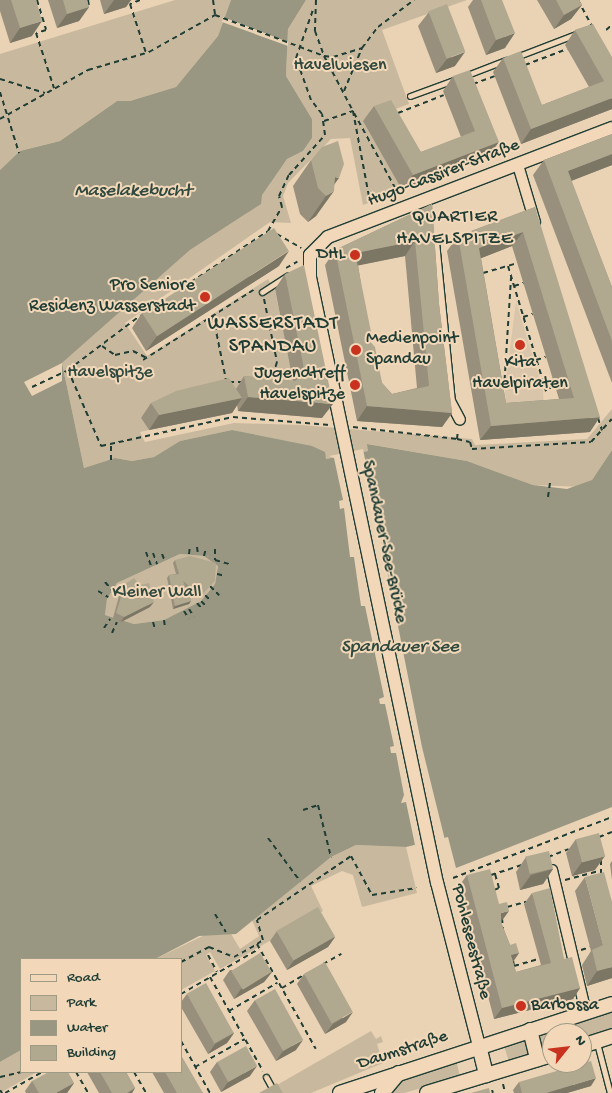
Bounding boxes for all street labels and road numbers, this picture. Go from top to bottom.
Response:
street label: Hugo-Cassirer-Straße [365,135,523,213]
street label: Spandauer-See-Brücke [355,459,411,625]
street label: Pohleseestraße [445,882,495,1002]
street label: Daumstraße [355,1026,451,1076]

